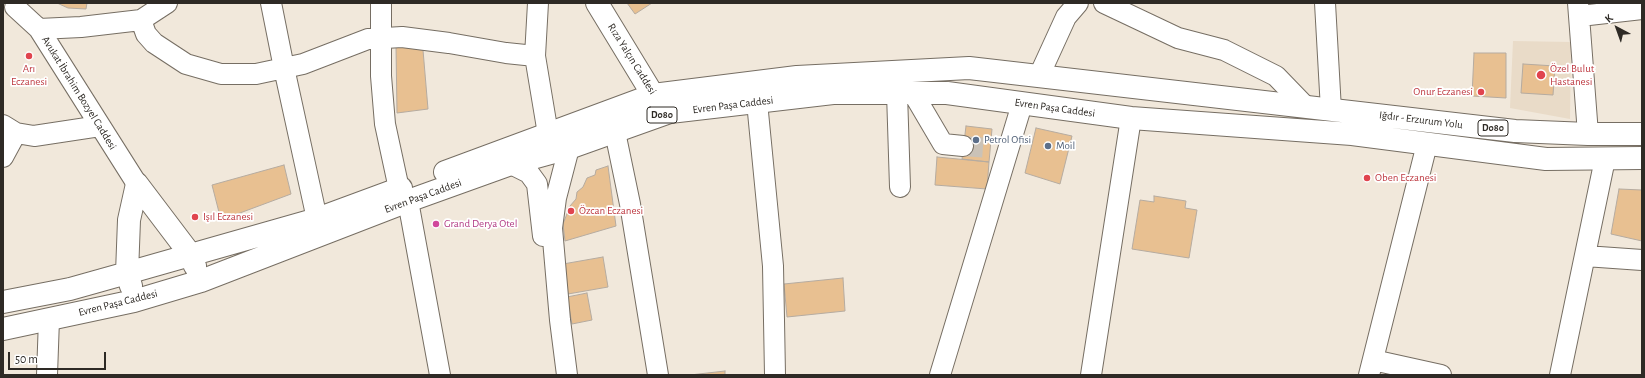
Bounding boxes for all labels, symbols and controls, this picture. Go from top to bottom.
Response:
north arrow [1597,8,1637,48]
text: K [1603,12,1615,25]
street label: Rıza Yalçın Caddesi [605,21,659,97]
street label: Avukat İbrahim Bozyel Caddesi [39,34,119,152]
marker: Arı Eczanesi [24,51,34,61]
place label: Arı Eczanesi [11,62,47,88]
place label: Özel Bulut Hastanesi [1550,62,1594,88]
marker: Özel Bulut Hastanesi [1535,69,1547,81]
place label: Onur Eczanesi [1413,85,1473,99]
marker: Onur Eczanesi [1476,87,1486,97]
street label: Evren Paşa Caddesi [692,94,774,116]
street label: Evren Paşa Caddesi [1014,96,1096,120]
road number: D080 [647,107,677,123]
street label: Iğdır - Erzurum Yolu [1378,108,1464,132]
road number: D080 [1478,120,1508,136]
place label: Petrol Ofisi [984,133,1031,147]
marker: Petrol Ofisi [971,135,981,145]
place label: Moil [1056,139,1075,153]
marker: Moil [1043,141,1053,151]
place label: Oben Eczanesi [1375,171,1436,185]
marker: Oben Eczanesi [1362,173,1372,183]
street label: Evren Paşa Caddesi [383,176,463,216]
place label: Özcan Eczanesi [579,204,643,218]
marker: Özcan Eczanesi [566,206,576,216]
place label: Işıl Eczanesi [203,210,253,224]
marker: Işıl Eczanesi [190,212,200,222]
place label: Grand Derya Otel [444,217,517,231]
marker: Grand Derya Otel [431,219,441,229]
street label: Evren Paşa Caddesi [77,287,159,319]
scale bar [10,344,108,370]
text: 50 m [15,353,38,365]

